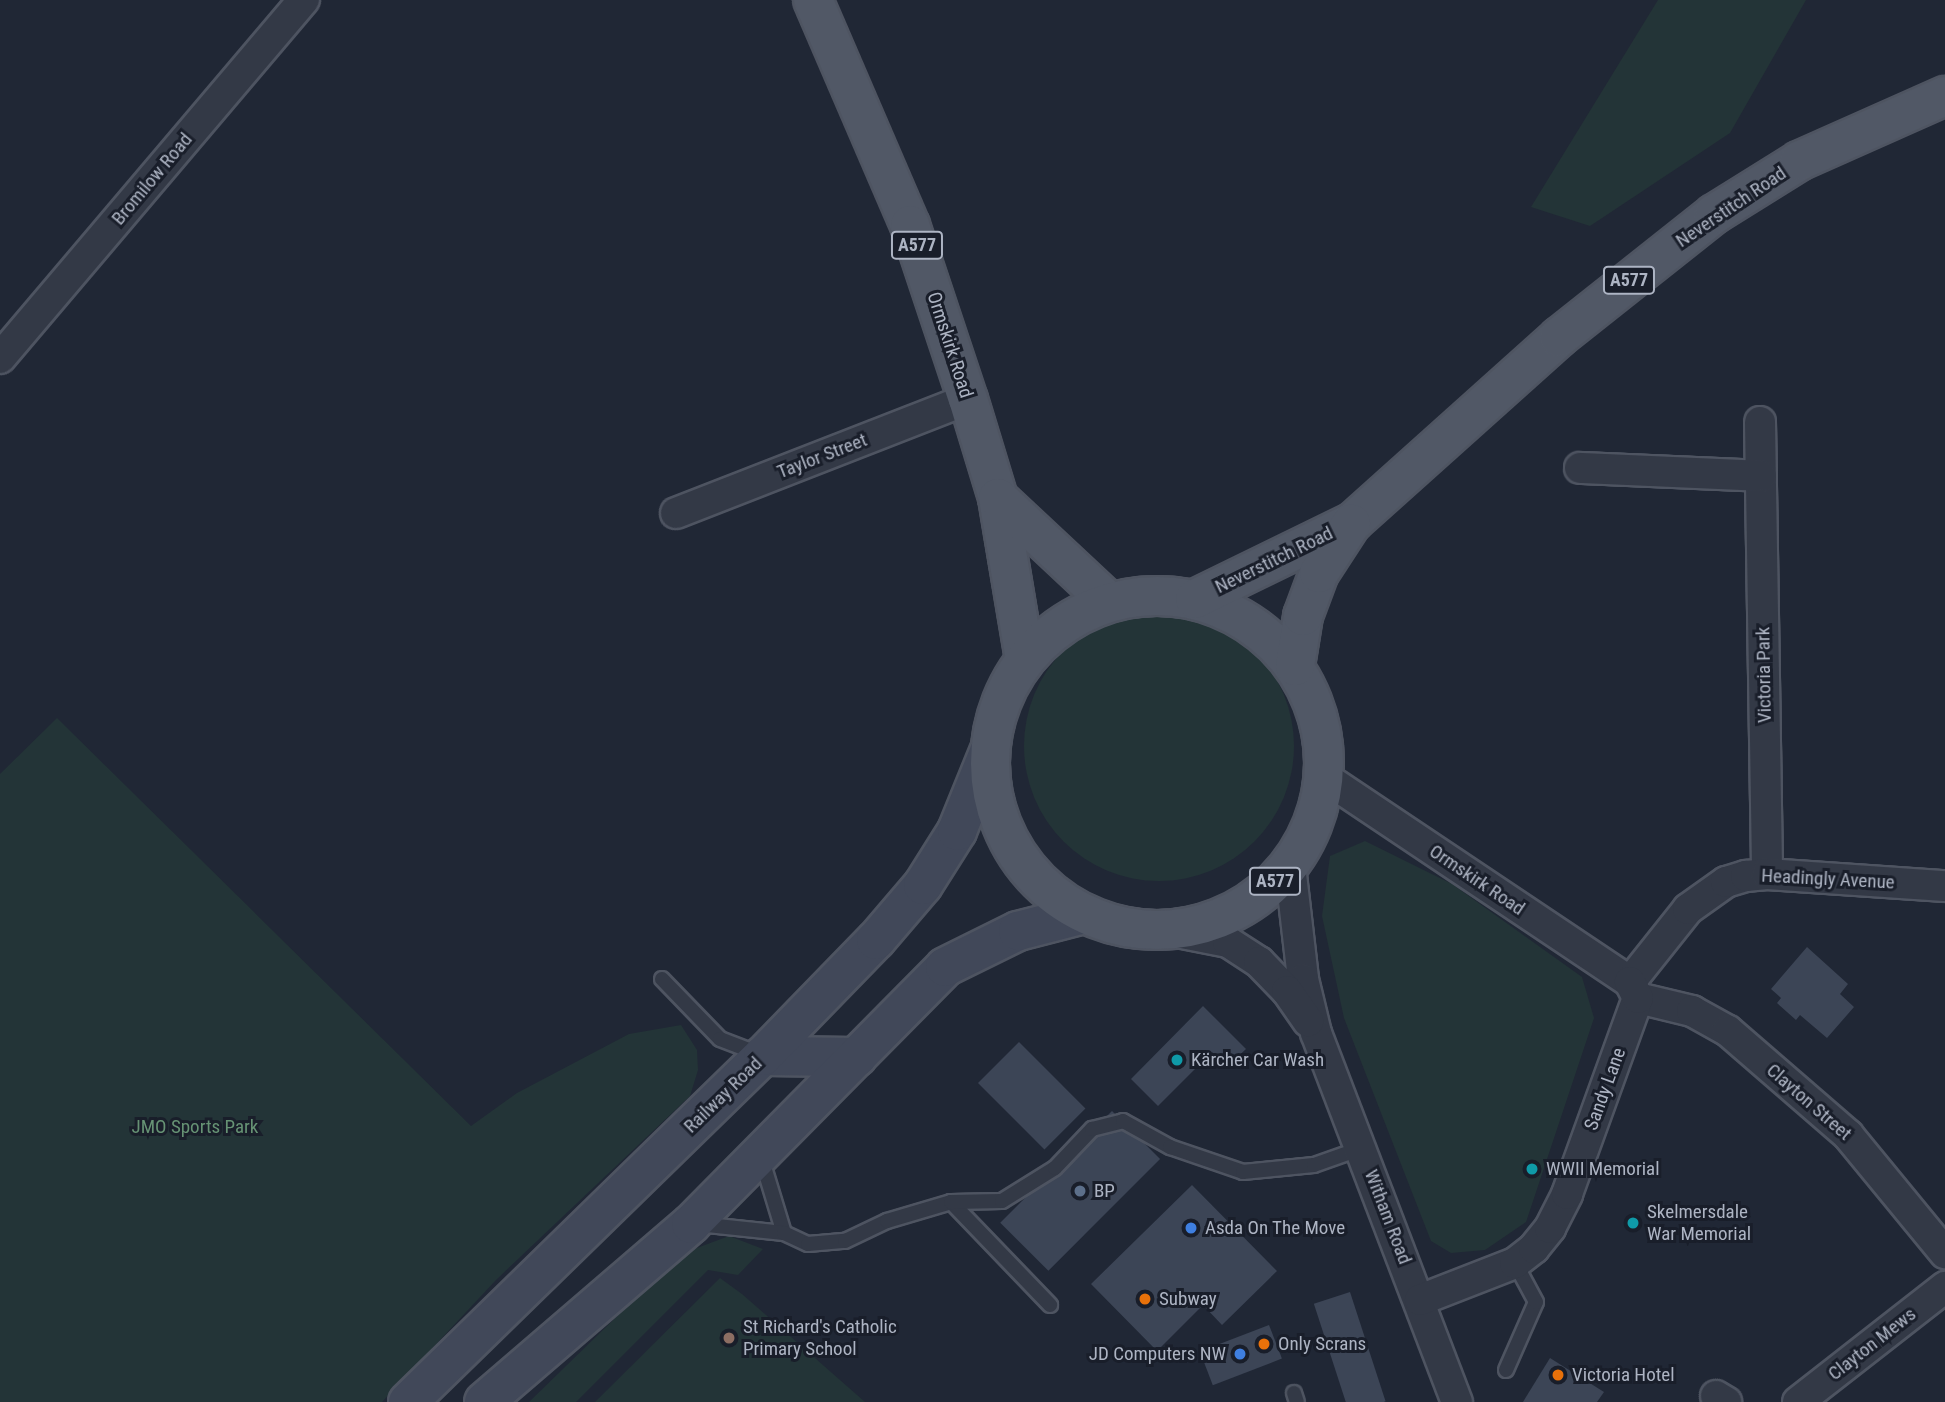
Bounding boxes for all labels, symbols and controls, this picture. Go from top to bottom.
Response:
street label: Bromilow Road [107,128,197,230]
street label: Neverstitch Road [1672,162,1790,252]
road number: A577 [891,230,943,260]
road number: A577 [1603,266,1655,294]
street label: Ormskirk Road [922,289,978,401]
street label: Taylor Street [774,428,870,484]
street label: Neverstitch Road [1211,522,1337,598]
street label: Victoria Park [1752,627,1776,723]
street label: Ormskirk Road [1425,840,1529,920]
street label: Headingly Avenue [1761,864,1895,894]
road number: A577 [1249,866,1301,896]
street label: Sandy Lane [1580,1045,1630,1133]
place label: Kärcher Car Wash [1191,1049,1324,1071]
street label: Railway Road [679,1052,767,1138]
marker: Kärcher Car Wash [1169,1052,1185,1068]
street label: Clayton Street [1762,1059,1856,1145]
park label: JMO Sports Park [132,1116,258,1138]
place label: WWII Memorial [1546,1158,1660,1180]
marker: WWII Memorial [1524,1161,1540,1177]
street label: Witham Road [1360,1166,1416,1268]
place label: BP [1094,1180,1115,1202]
marker: BP [1072,1183,1088,1199]
place label: Skelmersdale War Memorial [1647,1201,1751,1245]
marker: Skelmersdale War Memorial [1625,1215,1641,1231]
place label: Asda On The Move [1205,1217,1345,1239]
marker: Asda On The Move [1183,1220,1199,1236]
place label: Subway [1159,1288,1217,1310]
marker: Subway [1137,1291,1153,1307]
street label: Clayton Mews [1824,1303,1920,1385]
place label: St Richard's Catholic Primary School [743,1316,897,1360]
marker: St Richard's Catholic Primary School [721,1330,737,1346]
place label: Only Scrans [1278,1333,1366,1355]
marker: Only Scrans [1256,1336,1272,1352]
place label: JD Computers NW [1089,1343,1226,1365]
marker: JD Computers NW [1232,1346,1248,1362]
place label: Victoria Hotel [1572,1364,1675,1386]
marker: Victoria Hotel [1550,1367,1566,1383]

